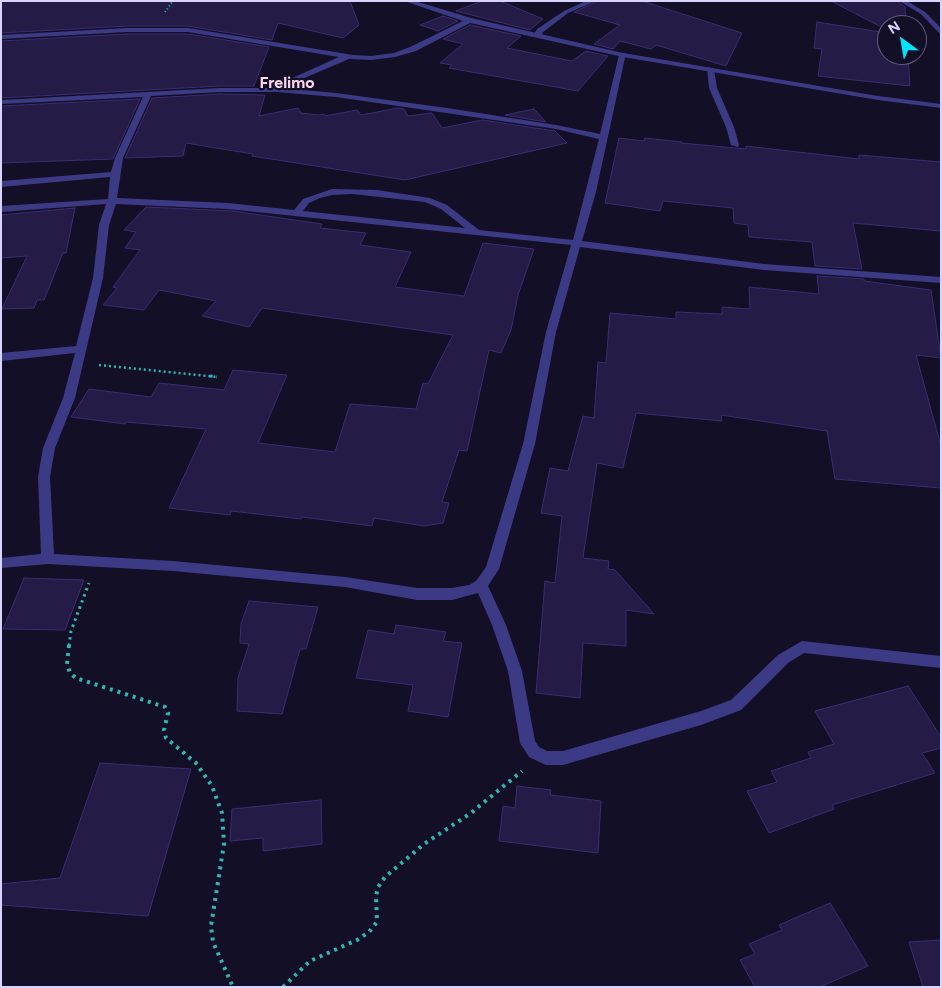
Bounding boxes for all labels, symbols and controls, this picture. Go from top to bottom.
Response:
north arrow [877,15,927,65]
text: N [885,18,903,38]
district label: Frelimo [259,73,315,93]

